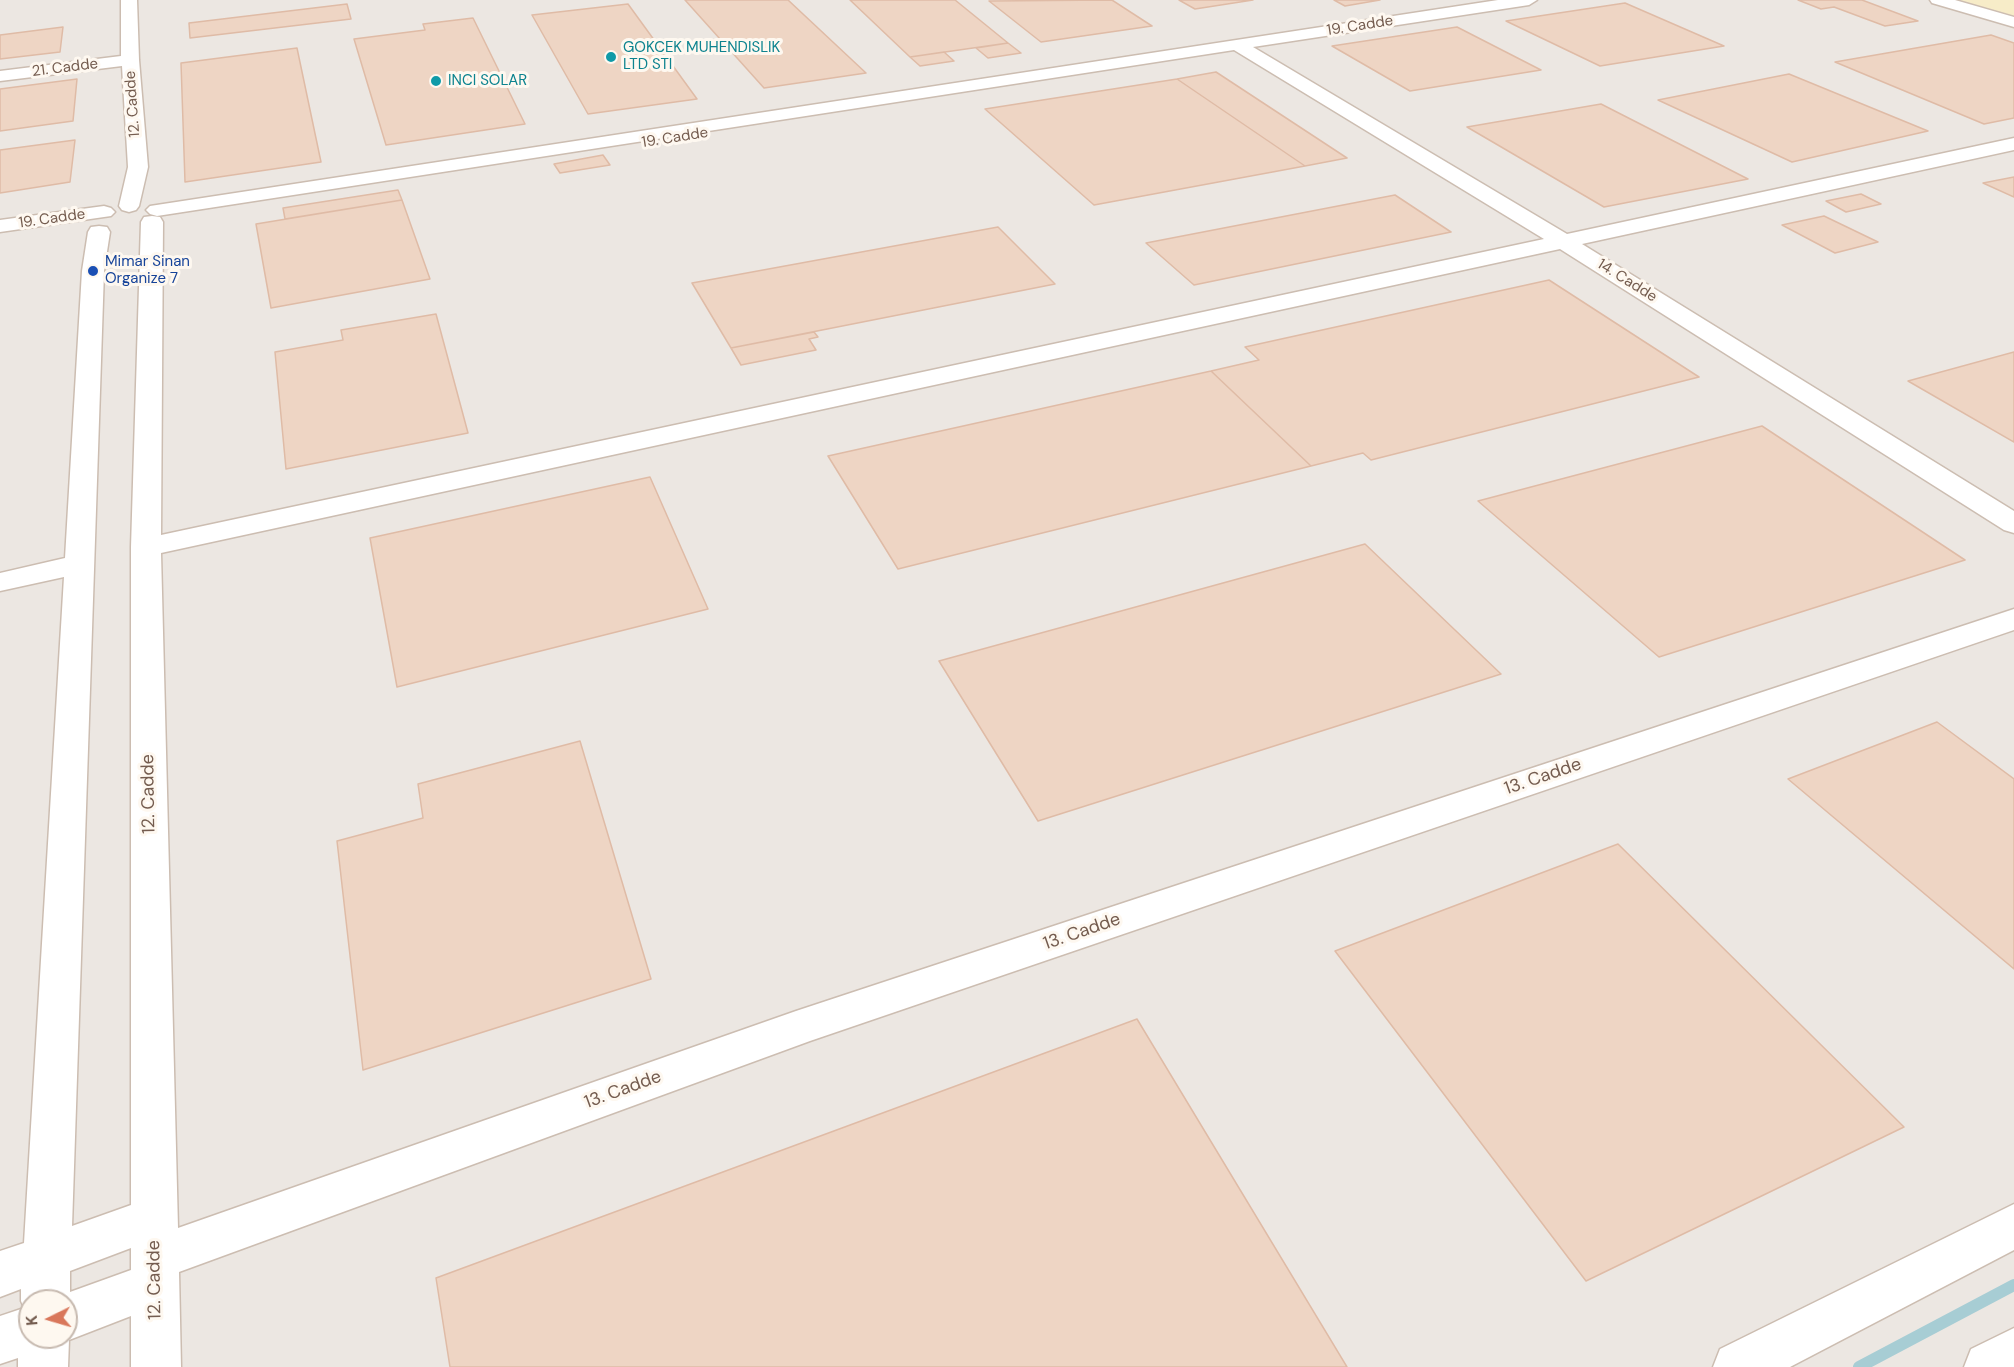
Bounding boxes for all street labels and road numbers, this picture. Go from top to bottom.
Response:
street label: 19. Cadde [1326,12,1394,40]
street label: 21. Cadde [31,55,99,81]
street label: 12. Cadde [122,70,144,138]
street label: 19. Cadde [641,124,709,152]
street label: 19. Cadde [18,205,86,233]
street label: 14. Cadde [1594,256,1660,306]
street label: 12. Cadde [138,754,160,834]
street label: 13. Cadde [1502,754,1584,800]
street label: 13. Cadde [1041,909,1123,955]
street label: 13. Cadde [582,1066,664,1114]
street label: 12. Cadde [144,1240,166,1320]

